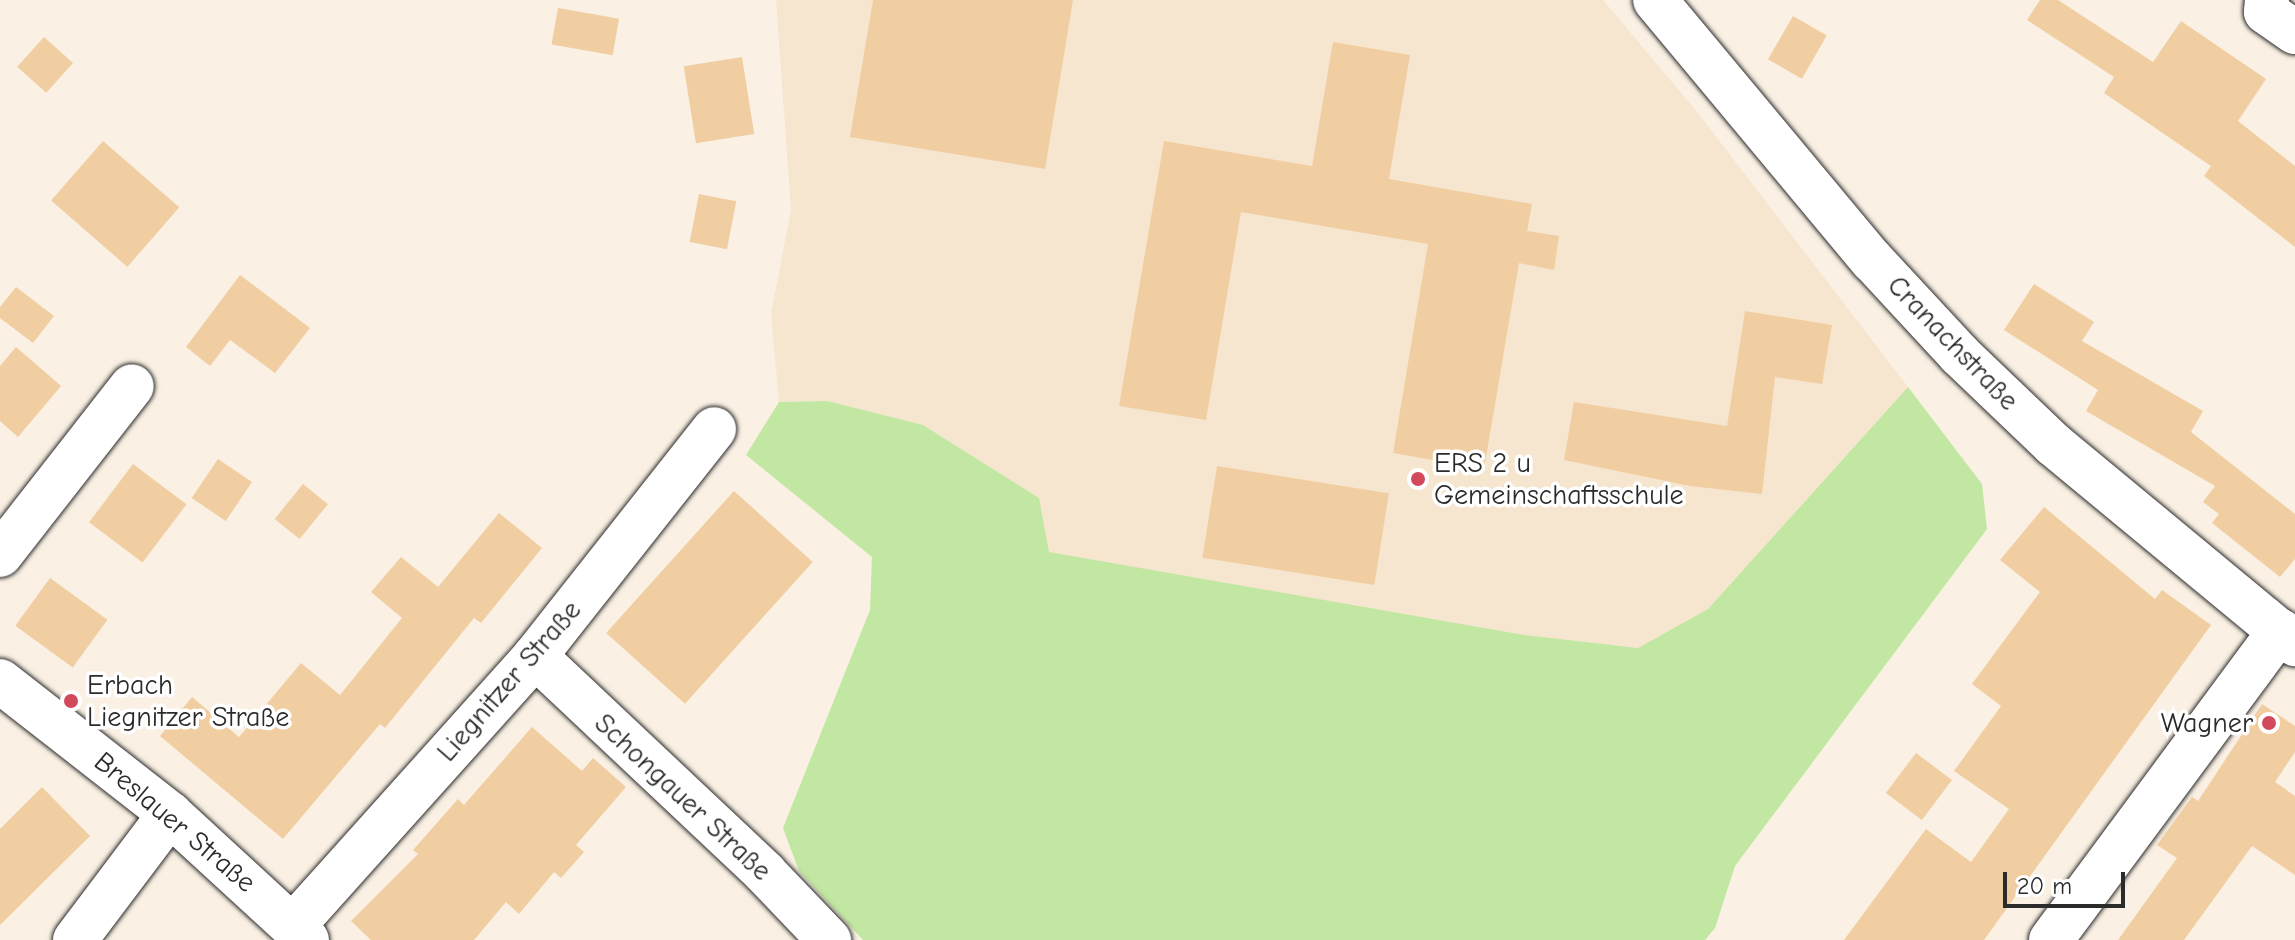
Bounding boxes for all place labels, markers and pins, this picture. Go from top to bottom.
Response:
place label: ERS 2 u Gemeinschaftsschule [1434,446,1684,512]
marker: ERS 2 u Gemeinschaftsschule [1409,470,1427,488]
place label: Erbach Liegnitzer Straße [87,668,289,734]
marker: Erbach Liegnitzer Straße [62,692,80,710]
place label: Wagner [2161,706,2253,740]
marker: Wagner [2260,714,2278,732]

